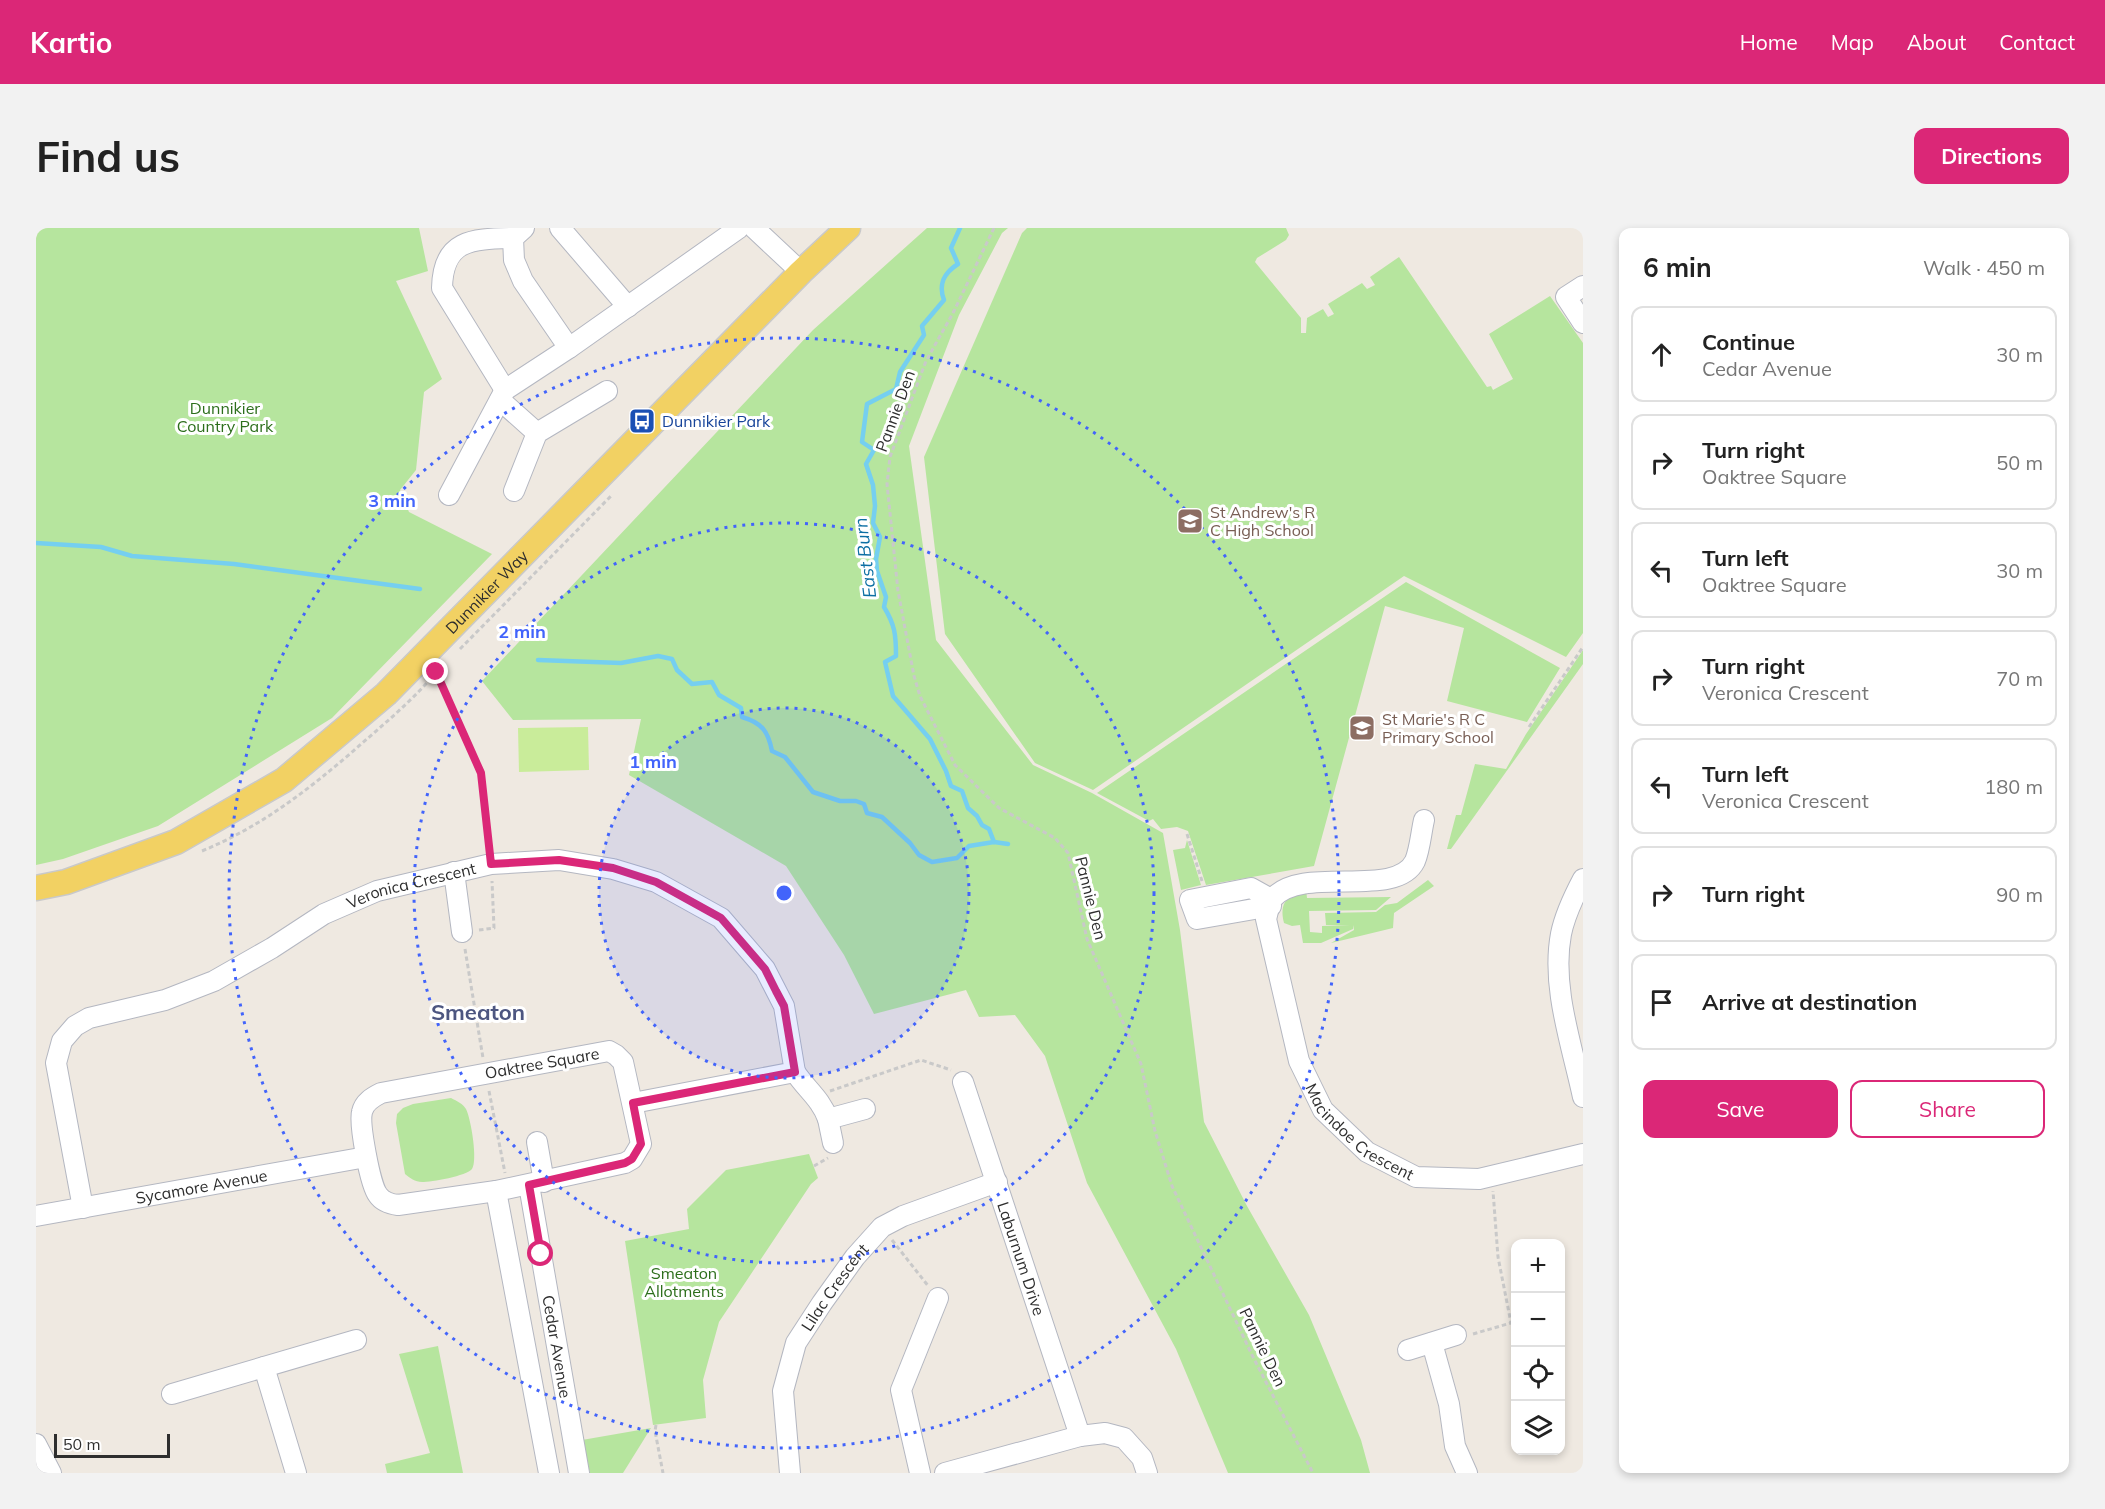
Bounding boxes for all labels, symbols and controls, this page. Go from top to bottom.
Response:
text: Kartio [30,25,112,60]
text: Home [1740,29,1798,55]
text: Map [1831,29,1874,55]
text: About [1907,29,1966,55]
text: Contact [1999,29,2075,55]
button: Directions [1914,128,2069,184]
text: Find us [36,130,180,183]
text: 6 min [1643,251,1712,284]
text: Walk · 450 m [1923,255,2045,280]
text: Continue [1702,328,1795,356]
icon: ahead [1645,338,1678,371]
text: 30 m [1996,342,2043,367]
text: Cedar Avenue [1702,356,1832,381]
street label: Pannie Den [871,368,919,454]
park label: Dunnikier Country Park [177,398,274,436]
bus stop icon: Dunnikier Park [627,406,657,436]
place label: Dunnikier Park [662,411,771,431]
text: Turn right [1702,436,1805,464]
icon: right [1645,446,1678,479]
text: 50 m [1996,450,2043,475]
text: Oaktree Square [1702,464,1847,489]
text: 3 min [368,489,416,512]
place label: St Andrew's R C High School [1210,502,1315,540]
school or university icon: St Andrew's R C High School [1175,506,1205,536]
water label: East Burn [849,517,881,599]
text: Turn left [1702,544,1789,572]
street label: Dunnikier Way [441,545,532,638]
icon: left [1645,554,1678,587]
text: 30 m [1996,558,2043,583]
text: Oaktree Square [1702,572,1847,597]
text: 2 min [498,620,546,643]
text: Turn right [1702,652,1805,680]
route end [422,658,448,684]
icon: right [1645,662,1678,695]
text: 70 m [1996,666,2043,691]
text: Veronica Crescent [1702,680,1869,705]
place label: St Marie's R C Primary School [1382,709,1494,747]
school or university icon: St Marie's R C Primary School [1347,713,1377,743]
text: 1 min [629,750,677,773]
text: Turn left [1702,760,1789,788]
icon: left [1645,770,1678,803]
text: 180 m [1984,774,2043,799]
text: Veronica Crescent [1702,788,1869,813]
street label: Pannie Den [1071,854,1111,942]
street label: Veronica Crescent [343,858,478,913]
icon: right [1645,878,1678,911]
text: Turn right [1702,880,1805,908]
text: 90 m [1996,882,2043,907]
centre of rings [774,883,794,903]
icon: arrive [1645,986,1678,1019]
text: Arrive at destination [1702,988,1917,1016]
district label: Smeaton [431,998,525,1026]
street label: Oaktree Square [483,1043,601,1083]
street label: Macindoe Crescent [1301,1080,1418,1184]
button: Save [1643,1080,1838,1138]
button: Share [1850,1080,2045,1138]
street label: Sycamore Avenue [134,1165,269,1208]
street label: Laburnum Drive [993,1199,1049,1318]
street label: Lilac Crescent [797,1239,873,1335]
map controls [1511,1239,1565,1455]
button: + [1511,1239,1565,1293]
route start [527,1240,553,1266]
park label: Smeaton Allotments [644,1263,724,1301]
button: − [1511,1293,1565,1347]
street label: Cedar Avenue [538,1294,576,1400]
street label: Pannie Den [1235,1304,1291,1390]
button: locate [1511,1347,1565,1401]
button: layers [1511,1401,1565,1455]
scale bar [54,1431,170,1458]
text: 50 m [63,1434,100,1454]

